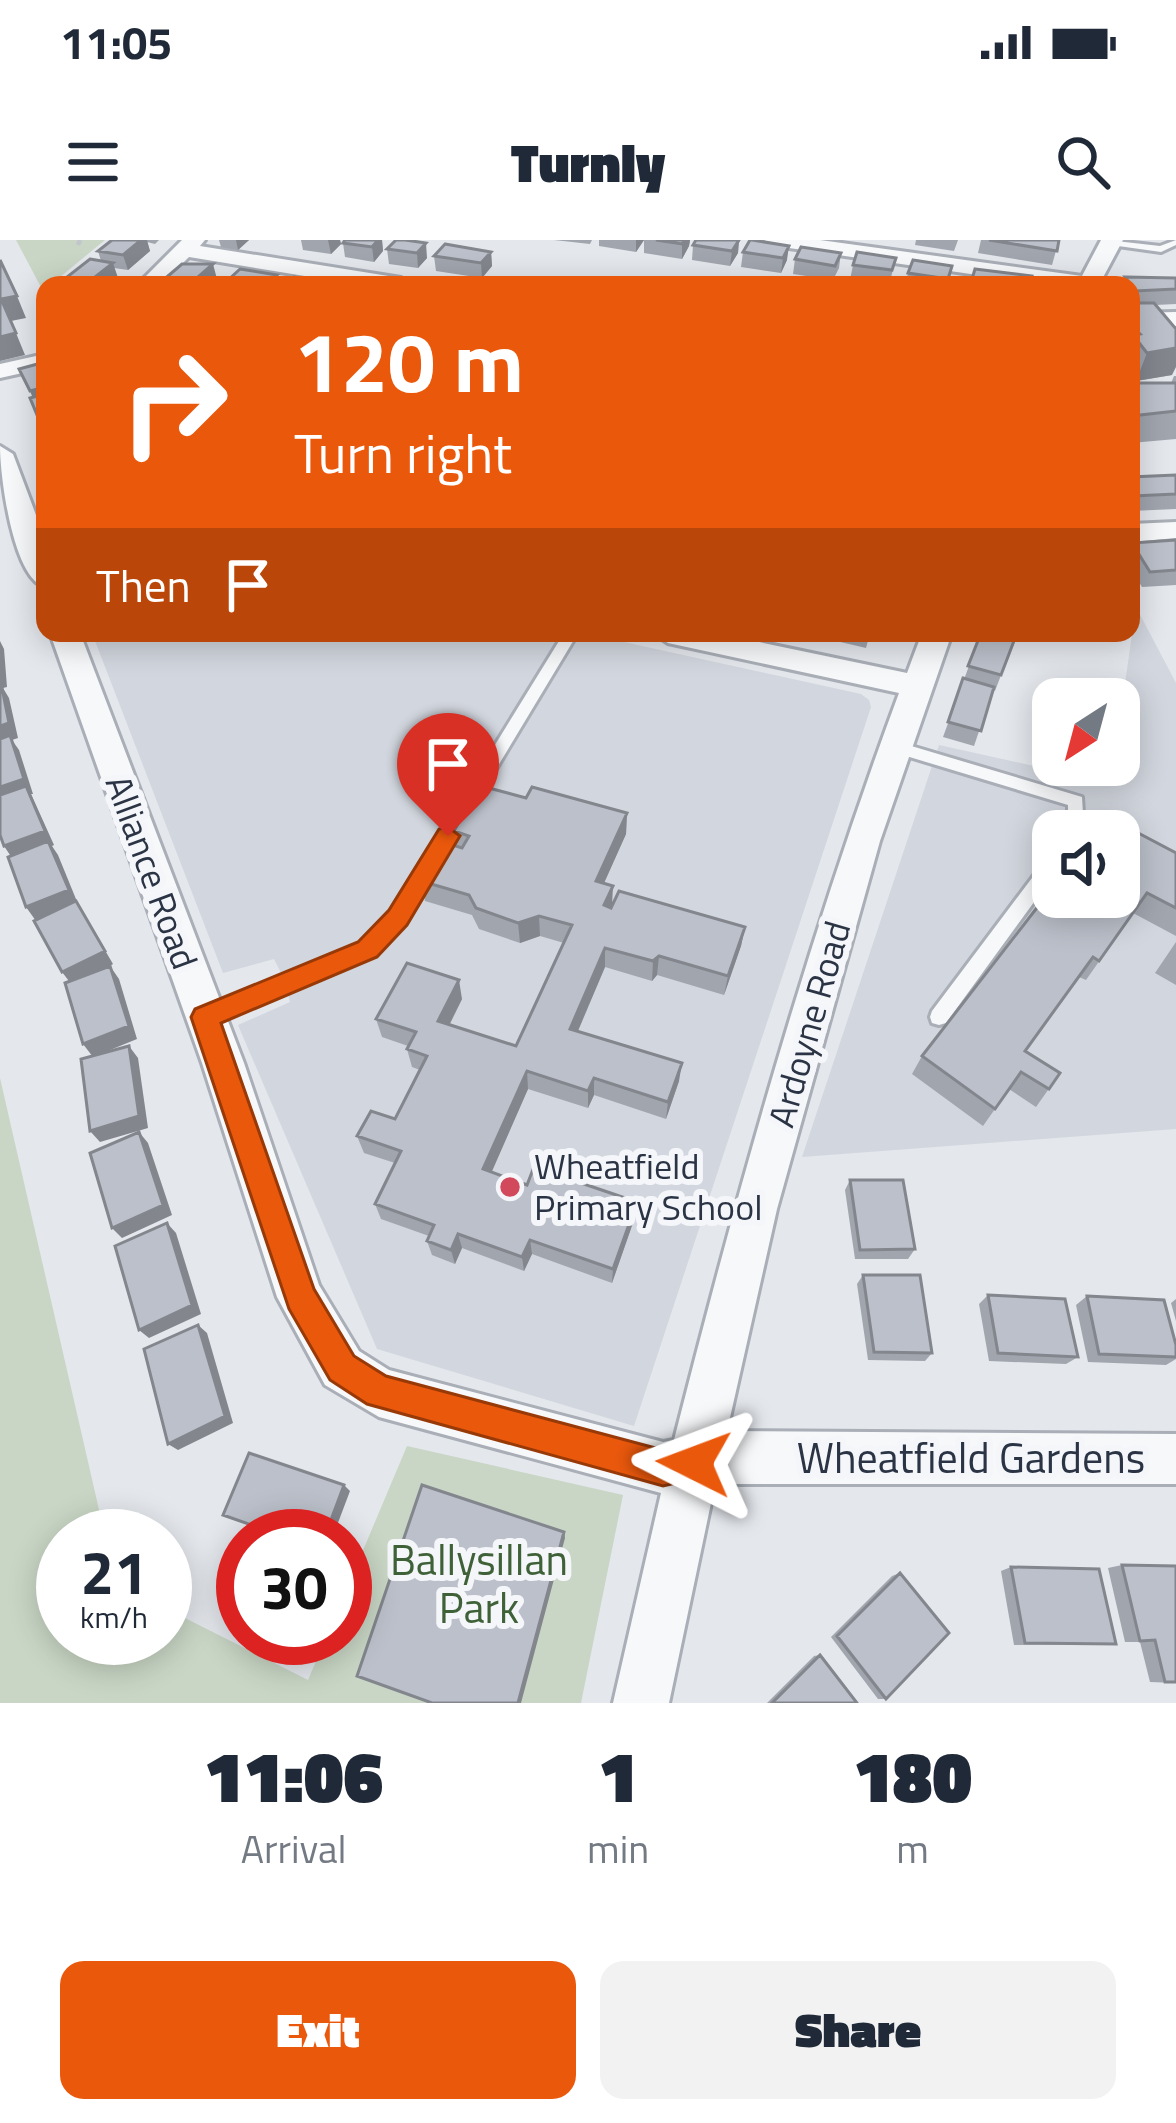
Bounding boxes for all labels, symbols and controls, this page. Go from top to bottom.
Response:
text: 11:05 [60,8,172,76]
text: Turnly [511,121,665,203]
icon: menu [60,129,126,195]
icon: search [1050,129,1116,195]
text: 120 m [294,297,524,425]
icon: right [96,324,252,480]
text: Turn right [294,412,512,494]
text: Then [96,551,191,619]
icon: arrive [215,552,281,618]
north arrow [1032,678,1140,786]
map controls [1032,678,1140,918]
pin [397,713,499,836]
icon: arrive [415,731,481,797]
street label: Alliance Road [92,767,213,977]
button: sound [1032,810,1140,918]
street label: Ardoyne Road [753,914,864,1133]
place label: Wheatfield Primary School [534,1138,762,1234]
marker: Wheatfield Primary School [497,1174,523,1200]
position arrow [631,1400,757,1526]
street label: Wheatfield Gardens [797,1425,1145,1489]
speed limit sign: 30 [216,1509,372,1665]
text: 21 [80,1526,148,1617]
park label: Ballysillan Park [390,1527,568,1639]
text: km/h [80,1594,148,1640]
text: 11:06 [204,1720,383,1830]
text: 1 [598,1720,638,1830]
text: 180 [853,1720,972,1830]
text: Arrival [241,1819,346,1878]
text: min [587,1819,649,1878]
text: m [896,1819,929,1878]
button: Exit [60,1961,576,2099]
button: Share [600,1961,1116,2099]

